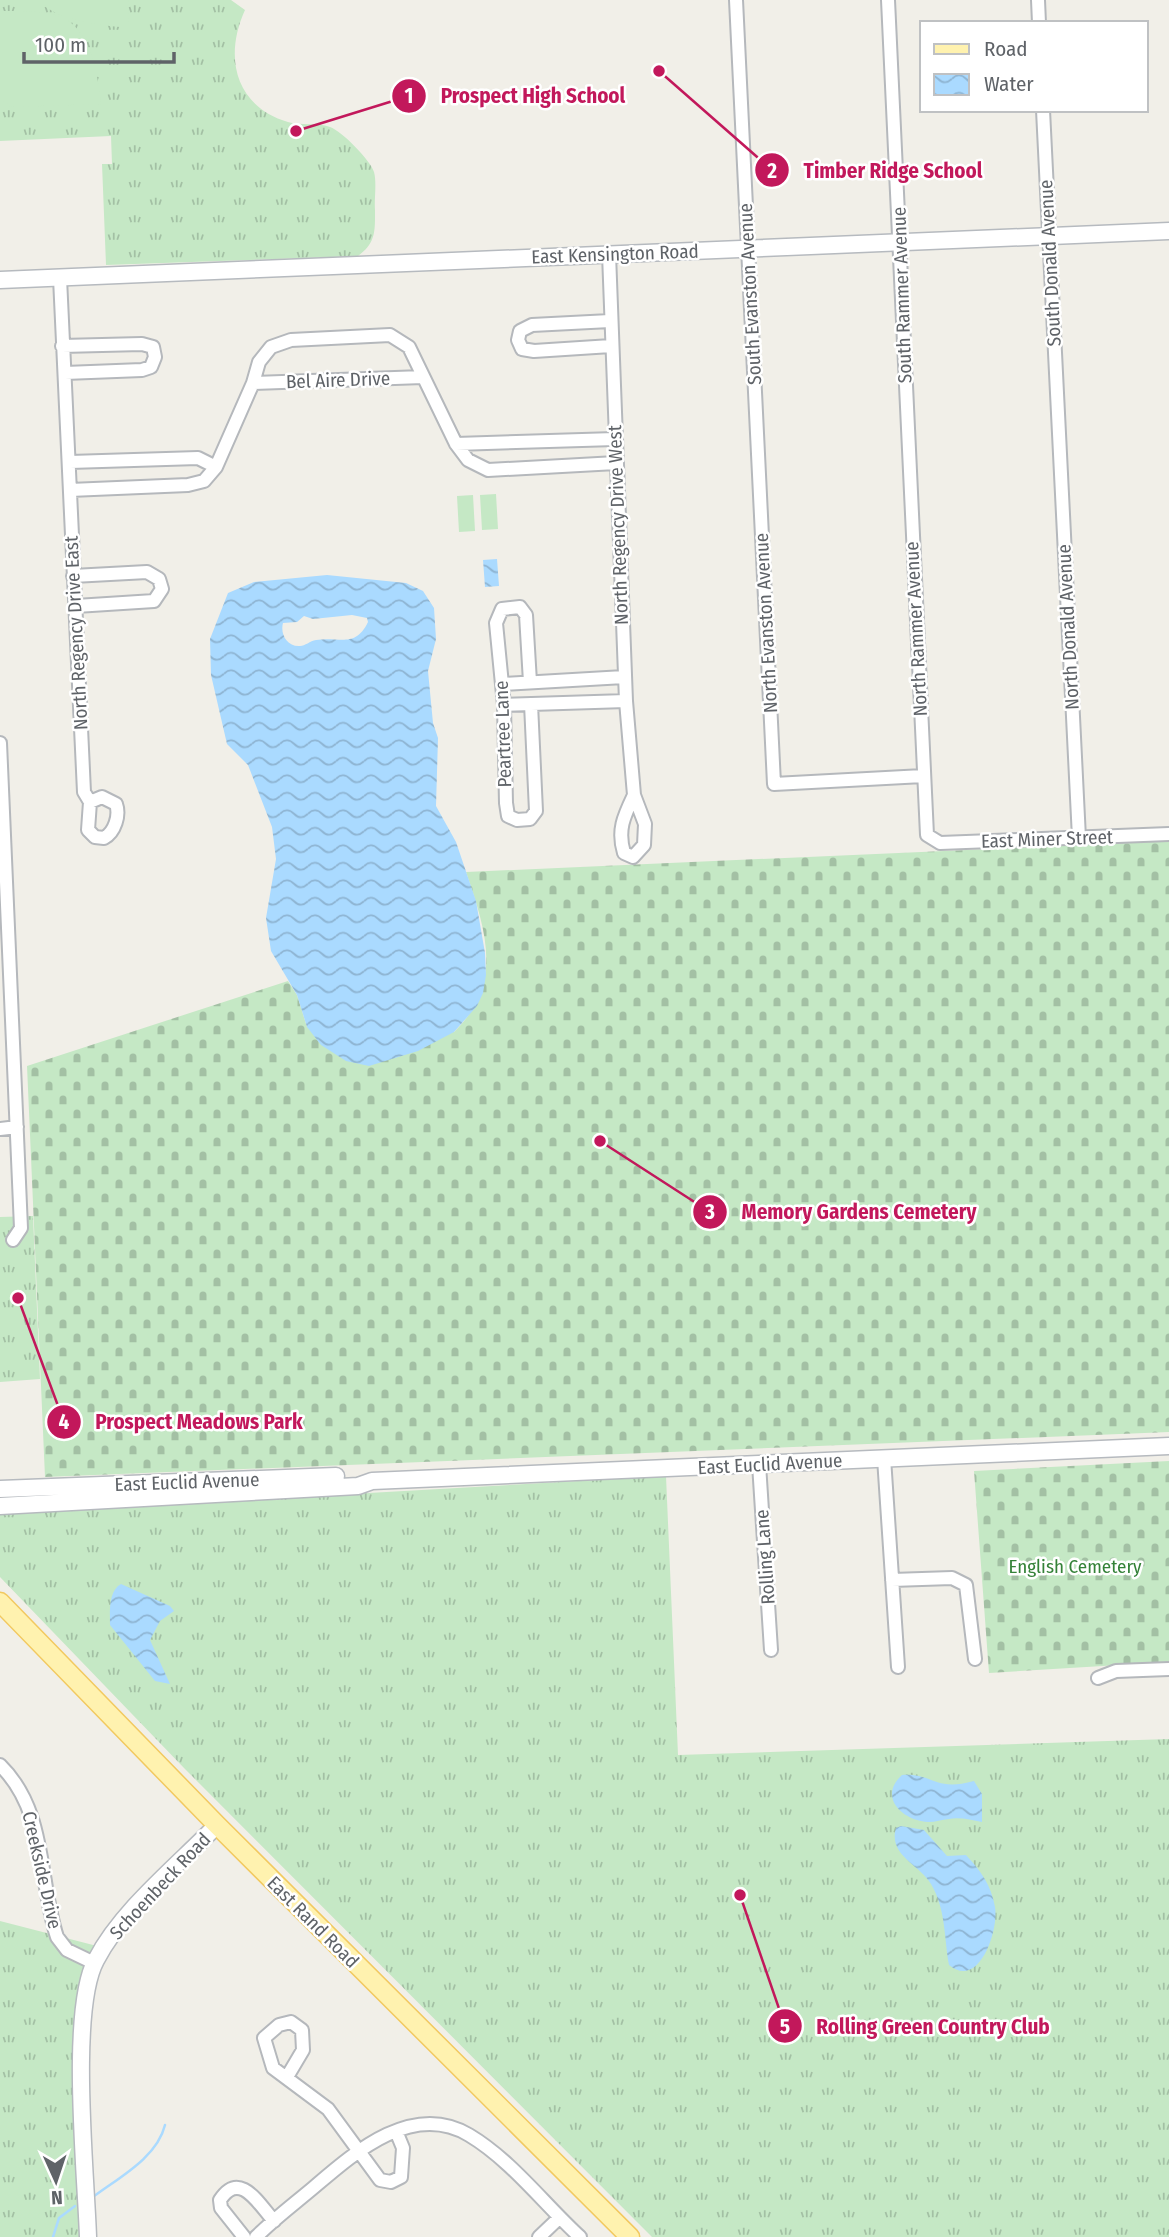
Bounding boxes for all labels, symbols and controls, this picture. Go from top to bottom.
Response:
scale bar [24,21,175,65]
legend [920,21,1148,112]
text: 100 m [35,32,86,58]
text: Road [984,36,1028,62]
text: Water [984,71,1034,97]
callout: Prospect High School [392,75,639,117]
text: 1 [405,83,413,109]
text: Prospect High School [441,83,626,109]
callout: Timber Ridge School [755,149,997,191]
text: 2 [766,158,777,184]
text: Timber Ridge School [804,158,983,184]
street label: South Donald Avenue [1034,179,1066,347]
street label: South Evanston Avenue [734,203,766,385]
street label: South Rammer Avenue [887,206,917,384]
street label: East Kensington Road [531,240,699,268]
street label: Bel Aire Drive [286,367,390,393]
street label: North Regency Drive West [603,424,633,625]
street label: North Evanston Avenue [750,532,782,714]
street label: North Regency Drive East [59,535,93,731]
street label: North Rammer Avenue [900,541,932,717]
street label: North Donald Avenue [1052,544,1084,710]
street label: Peartree Lane [490,680,516,788]
street label: East Miner Street [981,825,1114,853]
callout: Memory Gardens Cemetery [692,1191,990,1233]
text: 3 [704,1199,715,1225]
text: Memory Gardens Cemetery [742,1199,977,1225]
callout: Prospect Meadows Park [46,1401,317,1443]
text: 4 [59,1409,70,1435]
text: Prospect Meadows Park [95,1409,303,1435]
street label: East Euclid Avenue [697,1449,843,1479]
street label: East Euclid Avenue [114,1468,260,1496]
street label: Rolling Lane [750,1509,780,1605]
park label: English Cemetery [1008,1555,1142,1578]
street label: Creekside Drive [17,1809,67,1931]
street label: Schoenbeck Road [105,1828,215,1944]
street label: East Rand Road [262,1871,364,1973]
callout: Rolling Green Country Club [767,2005,1064,2047]
text: 5 [780,2014,790,2040]
text: Rolling Green Country Club [816,2014,1050,2040]
north arrow [21,2146,91,2216]
text: N [51,2186,63,2209]

